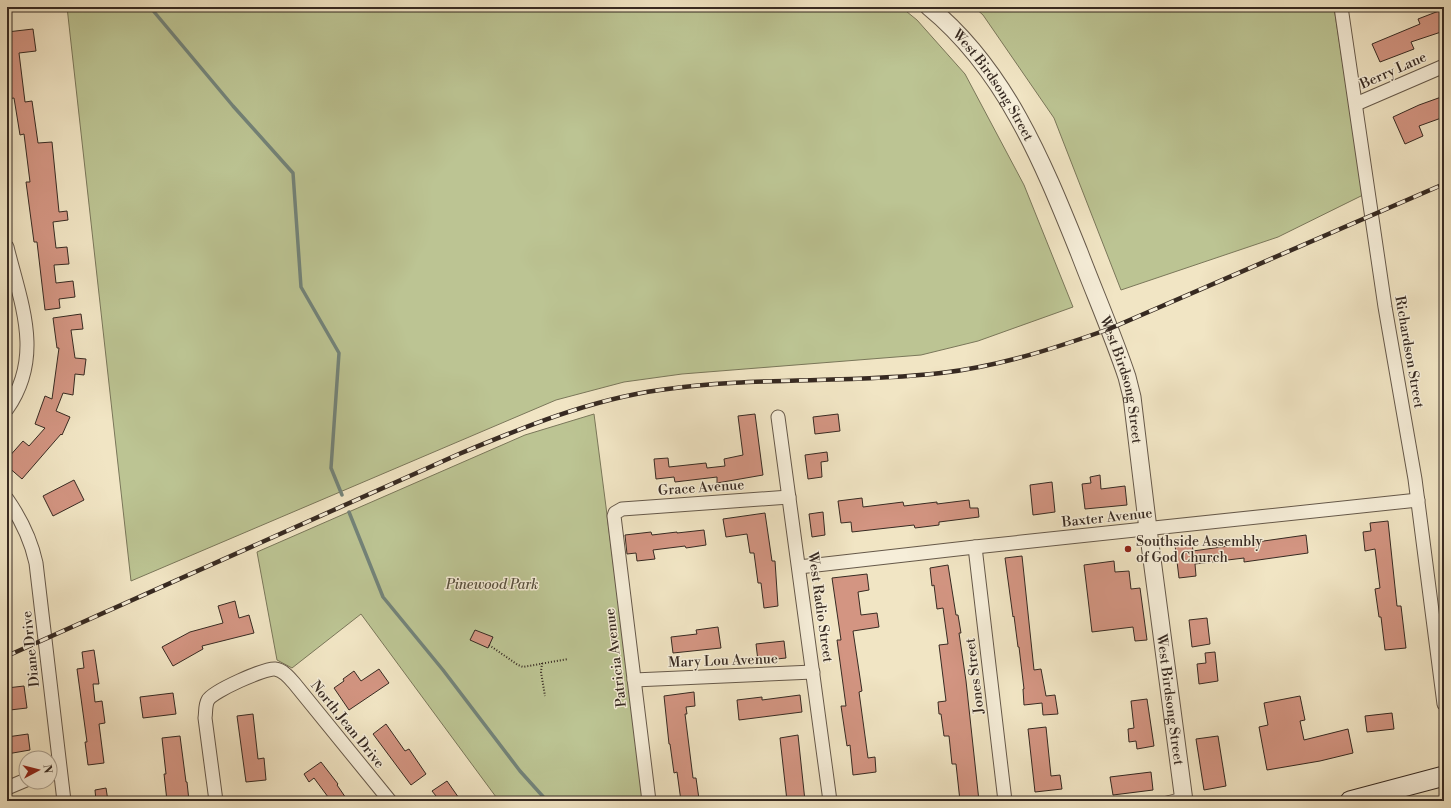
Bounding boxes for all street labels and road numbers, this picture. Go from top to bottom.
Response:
street label: West Birdsong Street [948,25,1037,144]
street label: Berry Lane [1356,48,1430,94]
street label: Richardson Street [1390,295,1428,410]
street label: West Birdsong Street [1095,313,1146,445]
street label: Grace Avenue [657,476,745,500]
street label: Baxter Avenue [1060,504,1153,532]
street label: West Radio Street [803,550,837,664]
street label: Patricia Avenue [601,607,631,708]
street label: Diane Drive [18,610,44,688]
street label: West Birdsong Street [1152,632,1187,766]
street label: Jones Street [961,637,989,716]
street label: Mary Lou Avenue [668,650,778,672]
street label: North Jean Drive [306,677,388,772]

